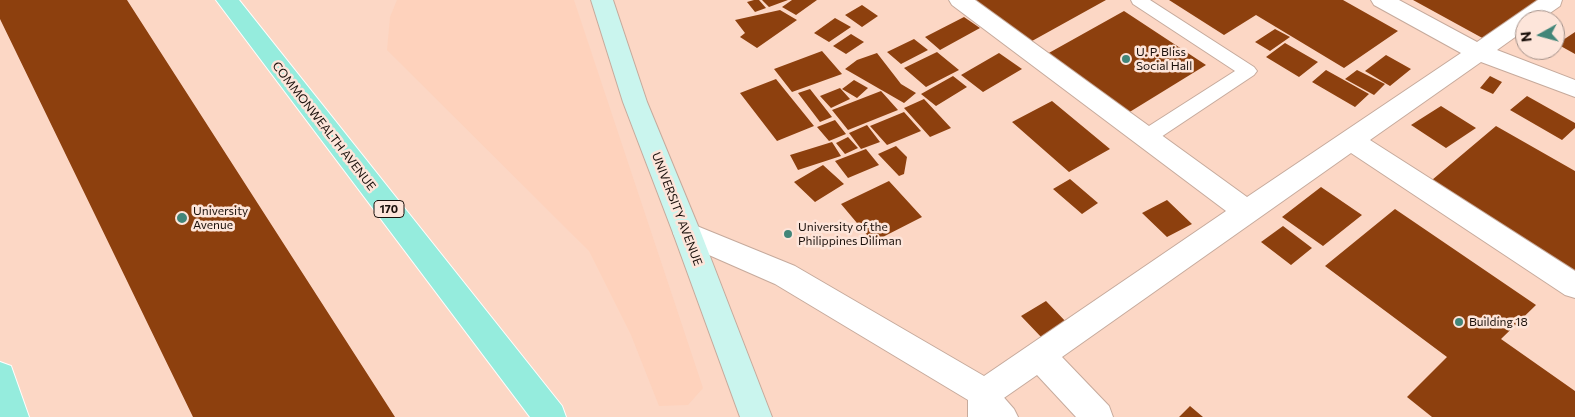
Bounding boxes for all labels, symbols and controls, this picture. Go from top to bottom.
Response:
north arrow [1515,10,1565,60]
text: N [1517,31,1535,43]
place label: U. P. Bliss Social Hall [1136,45,1192,73]
marker: U. P. Bliss Social Hall [1120,53,1132,65]
street label: COMMONWEALTH AVENUE [269,59,379,193]
street label: UNIVERSITY AVENUE [649,150,705,268]
road number: 170 [374,200,404,218]
place label: University Avenue [193,204,248,232]
marker: University Avenue [175,211,189,225]
place label: University of the Philippines Diliman [798,220,902,248]
marker: University of the Philippines Diliman [782,228,794,240]
place label: Building 18 [1469,315,1528,329]
marker: Building 18 [1453,316,1465,328]

